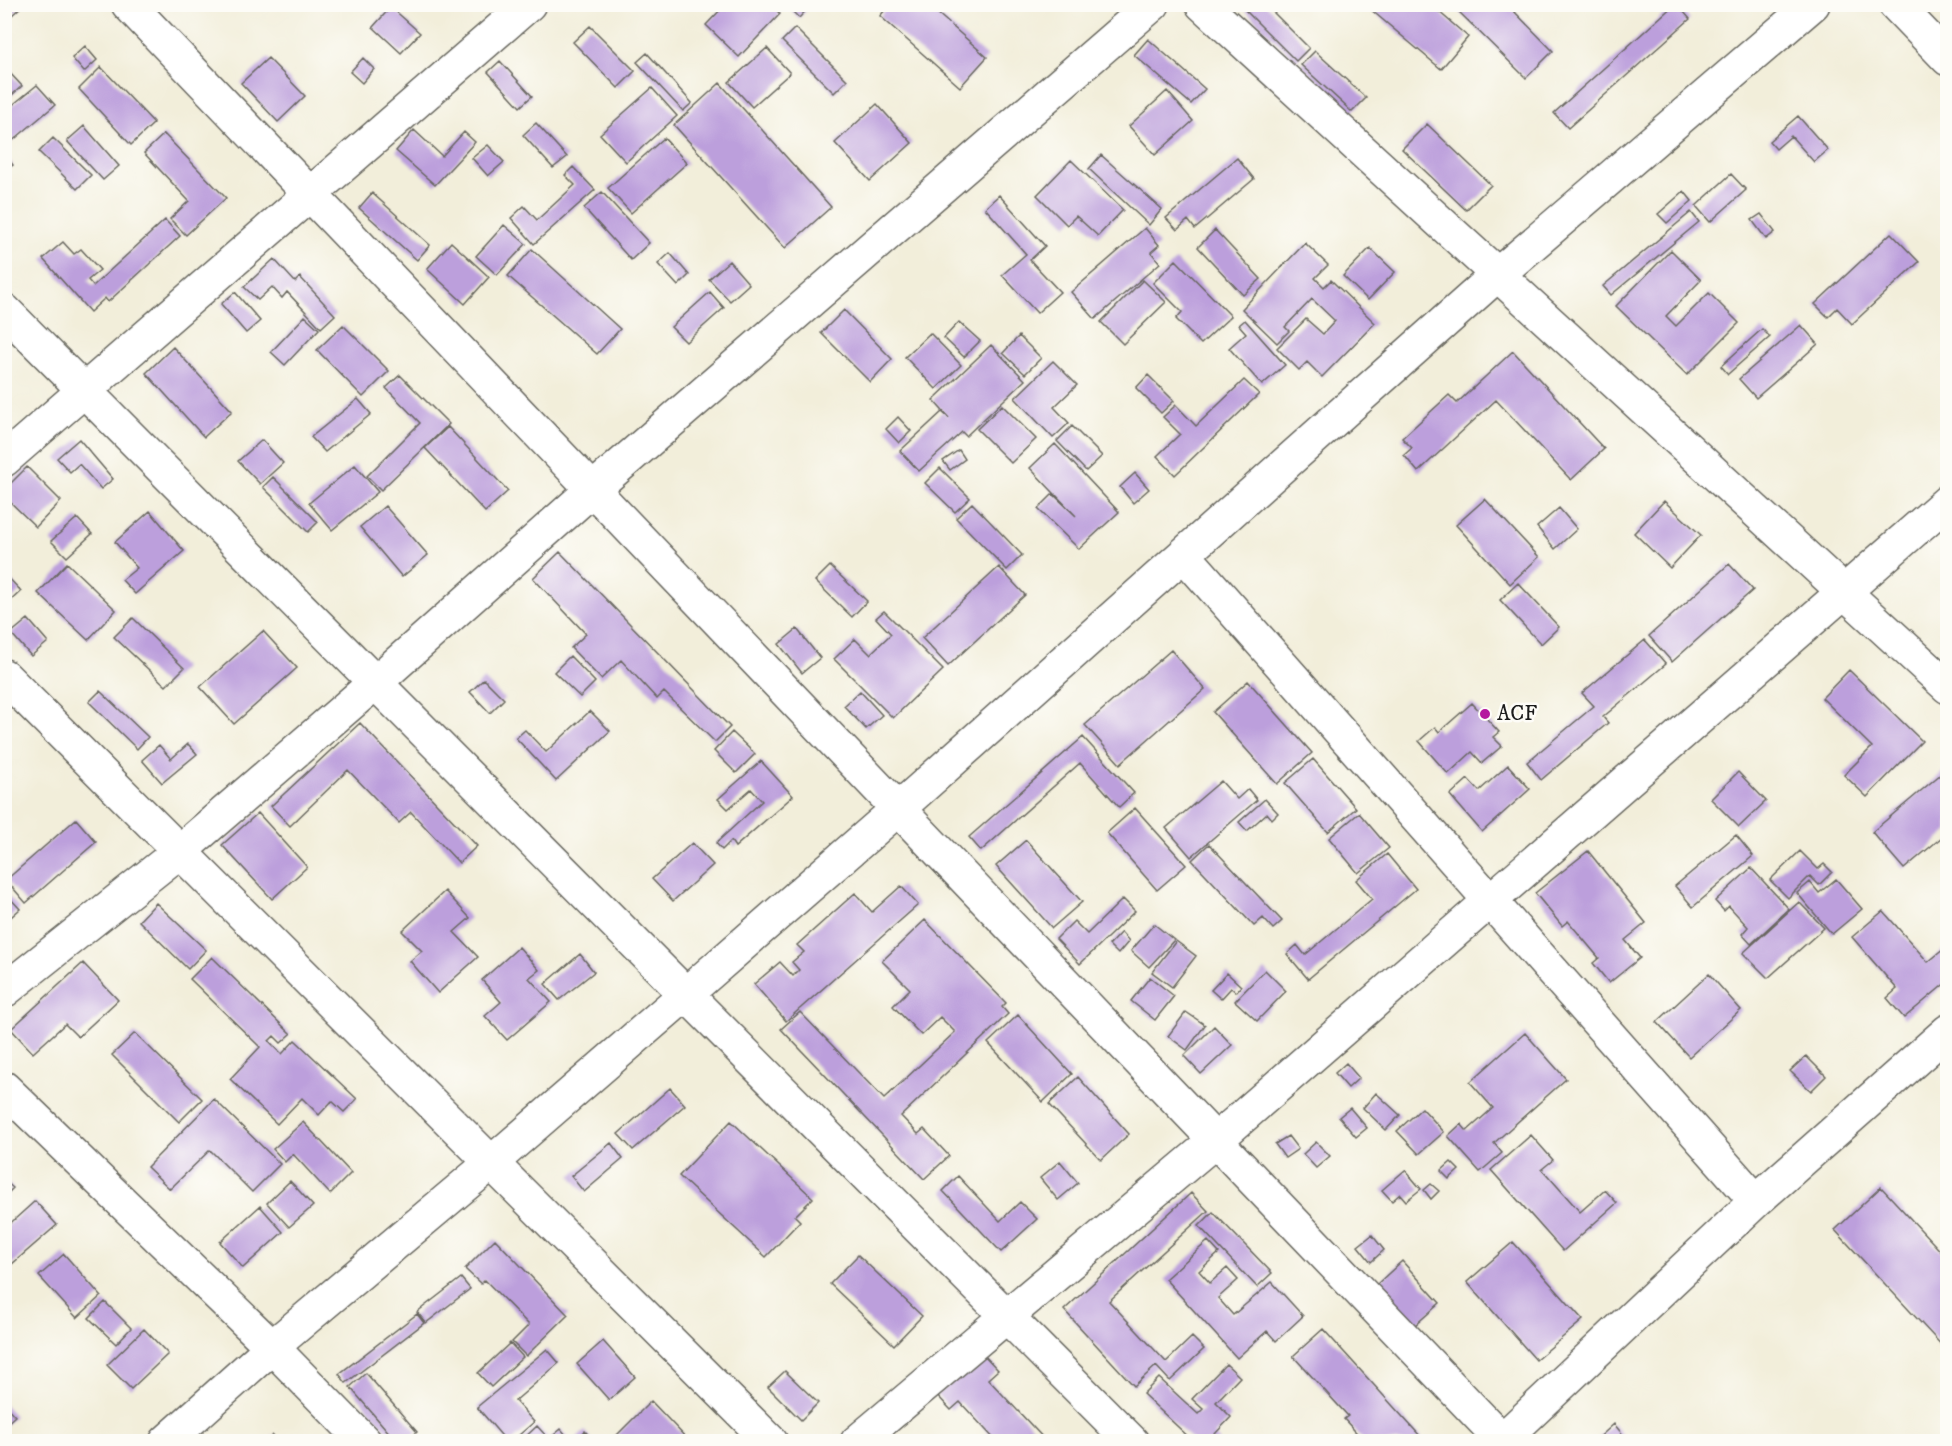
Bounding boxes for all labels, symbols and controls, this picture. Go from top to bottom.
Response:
place label: ACF [1497,701,1537,727]
marker: ACF [1478,707,1492,721]

